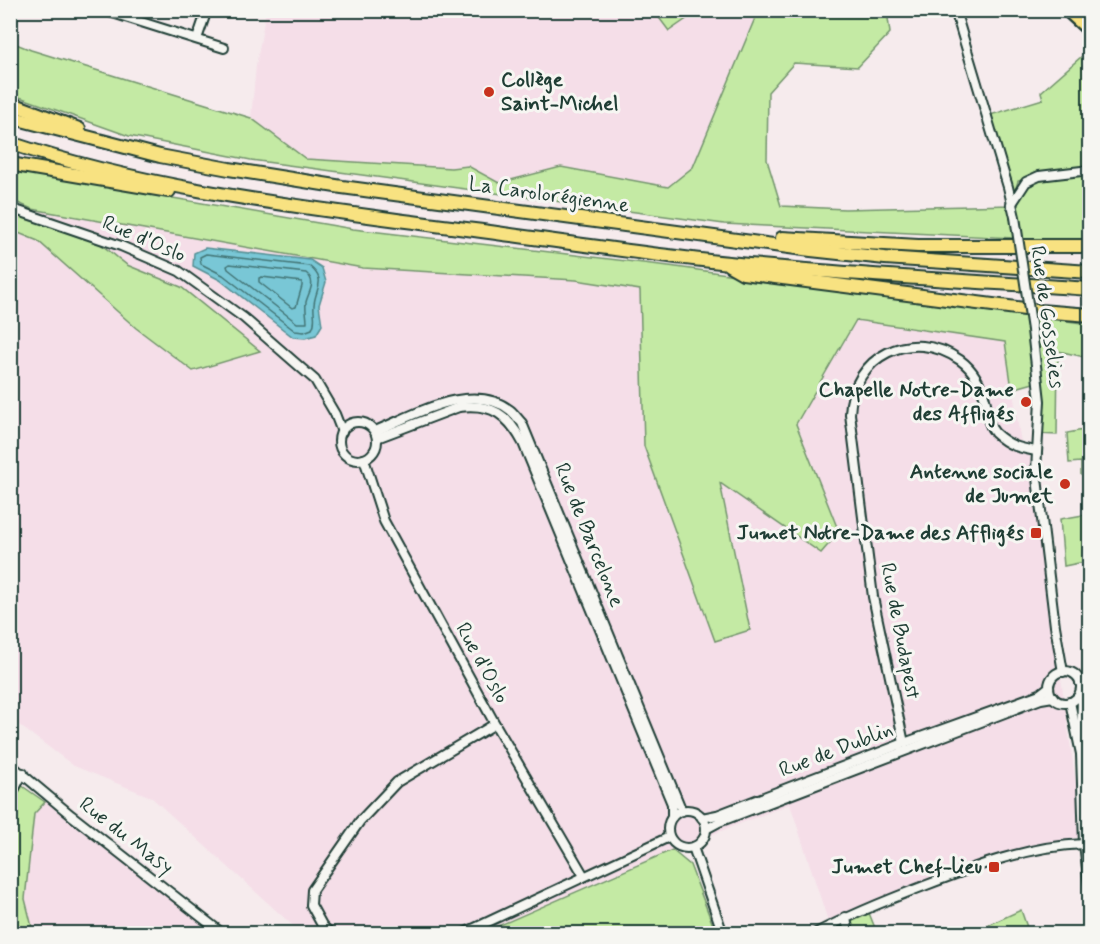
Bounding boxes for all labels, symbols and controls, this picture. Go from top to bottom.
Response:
place label: Collège Saint-Michel [501,66,619,118]
marker: Collège Saint-Michel [482,85,496,99]
street label: La Carolorégienne [467,170,631,220]
street label: Rue d'Oslo [98,209,190,269]
street label: Rue de Gosselies [1023,244,1071,390]
place label: Chapelle Notre-Dame des Affligés [819,376,1015,428]
marker: Chapelle Notre-Dame des Affligés [1019,395,1033,409]
place label: Antenne sociale de Jumet [910,458,1054,510]
street label: Rue de Barcelone [547,459,631,611]
marker: Antenne sociale de Jumet [1058,477,1072,491]
place label: Jumet Notre-Dame des Affligés [737,519,1025,547]
marker: Jumet Notre-Dame des Affligés [1029,526,1043,540]
street label: Rue de Budapest [873,560,927,702]
street label: Rue d'Oslo [448,618,516,708]
street label: Rue de Dublin [775,715,897,785]
street label: Rue du Masy [73,790,179,882]
place label: Jumet Chef-lieu [831,853,982,881]
marker: Jumet Chef-lieu [987,860,1001,874]

